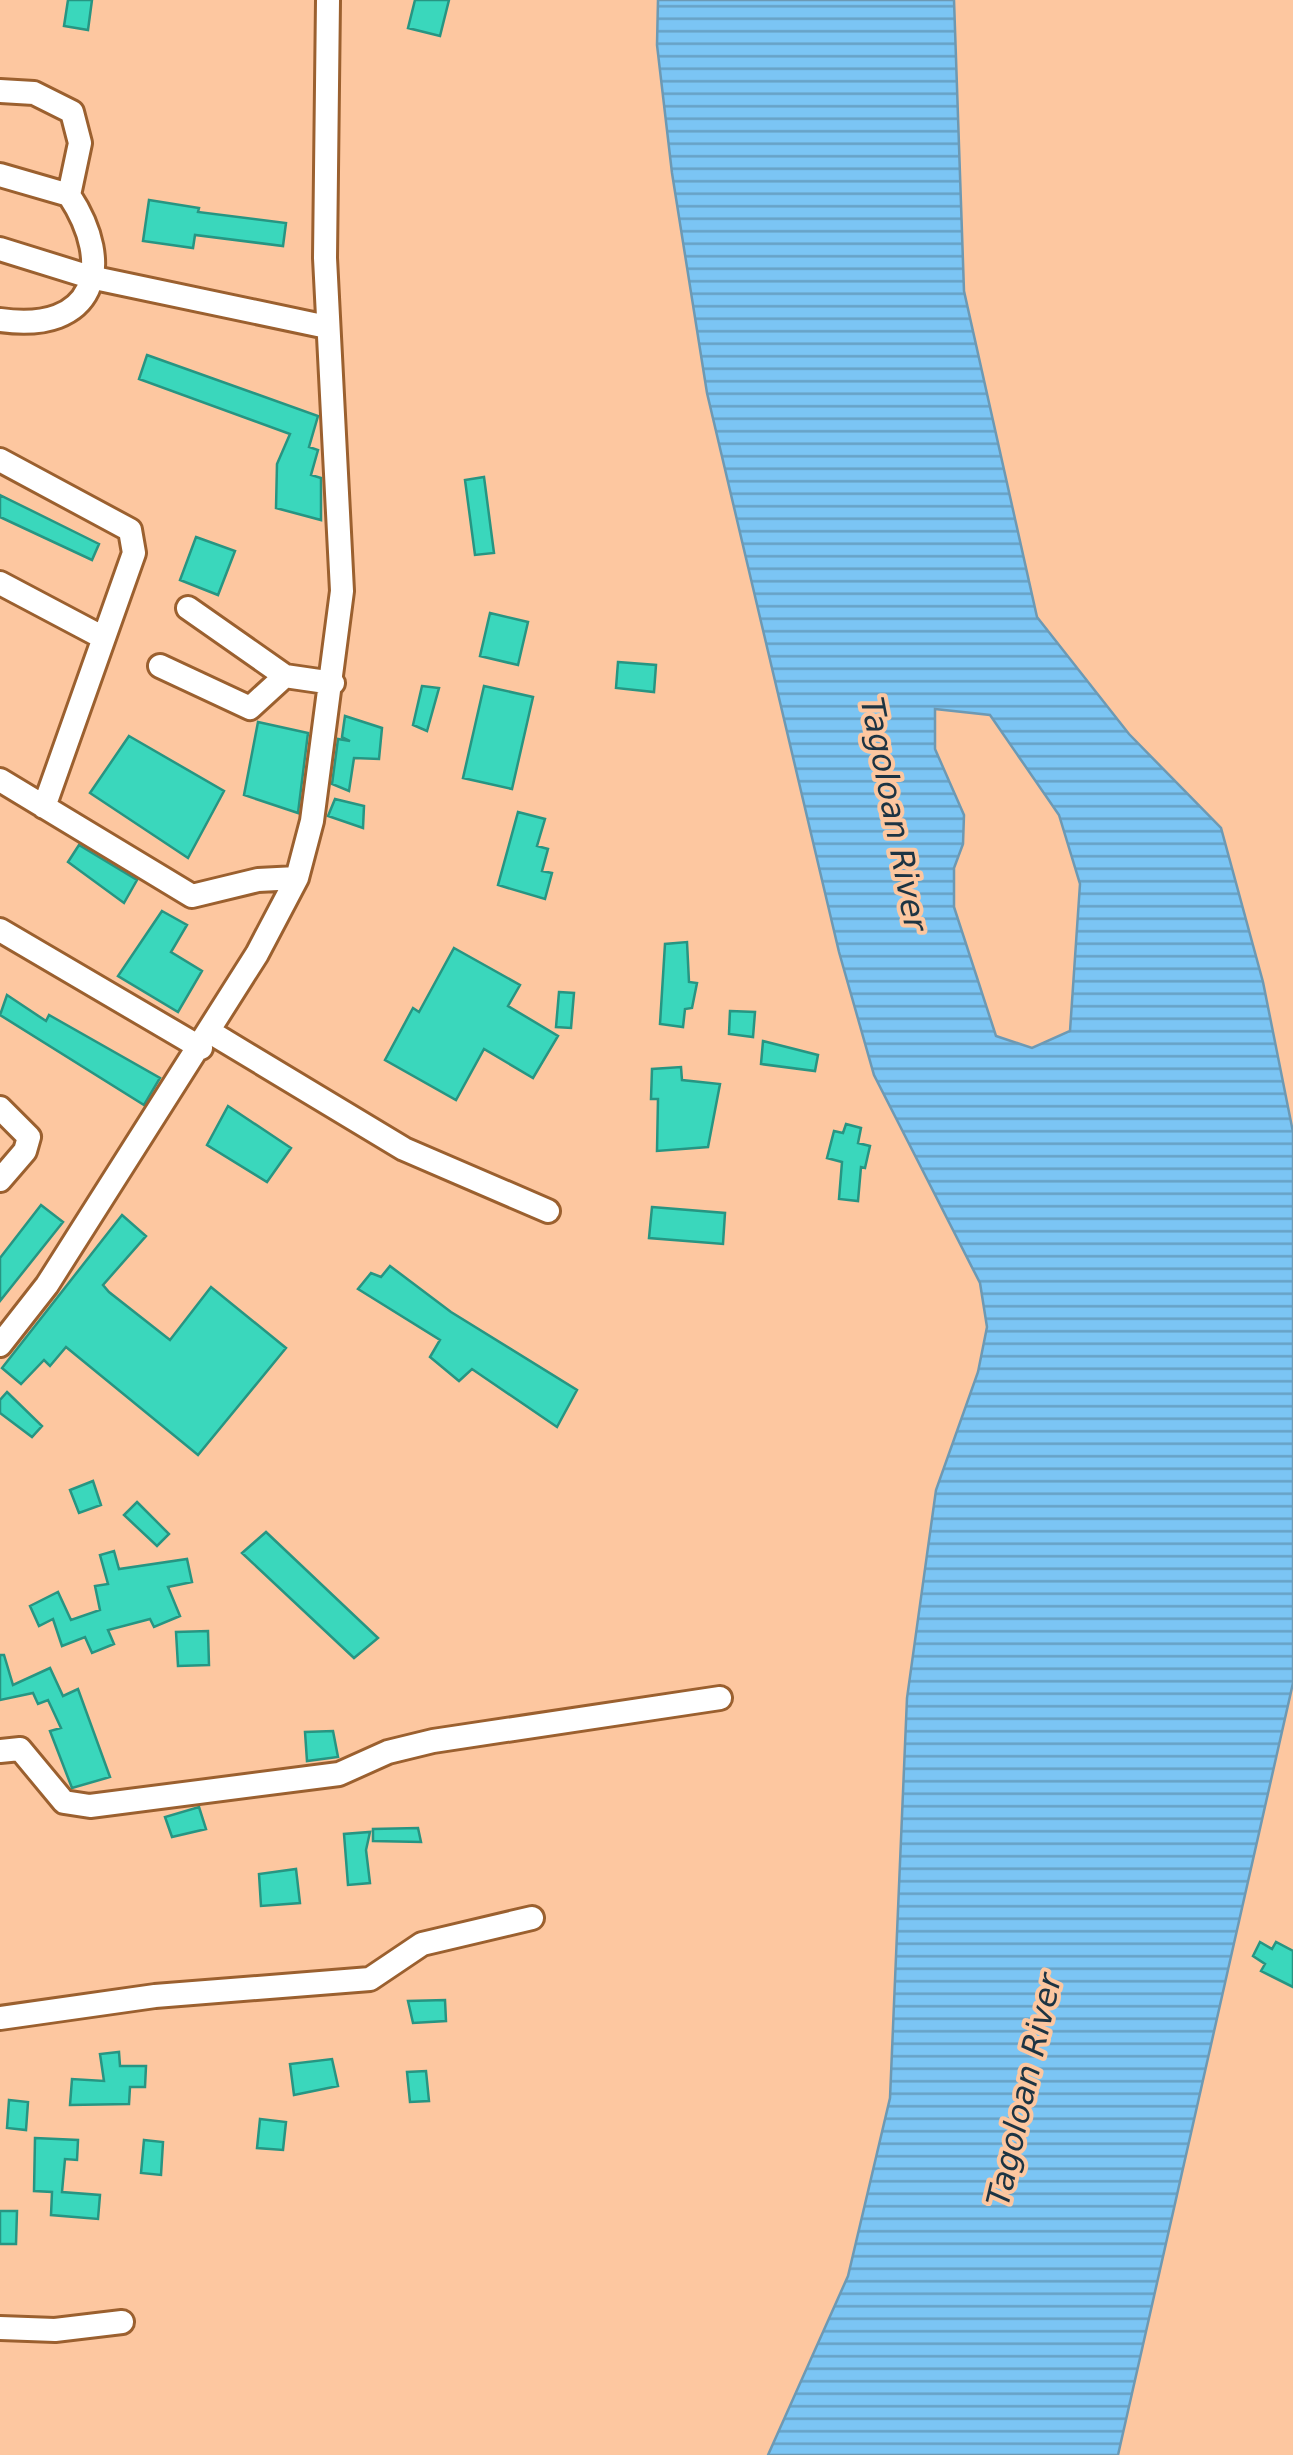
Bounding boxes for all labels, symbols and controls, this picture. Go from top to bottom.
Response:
water label: Tagoloan River [853,694,936,936]
water label: Tagoloan River [979,1968,1070,2210]

